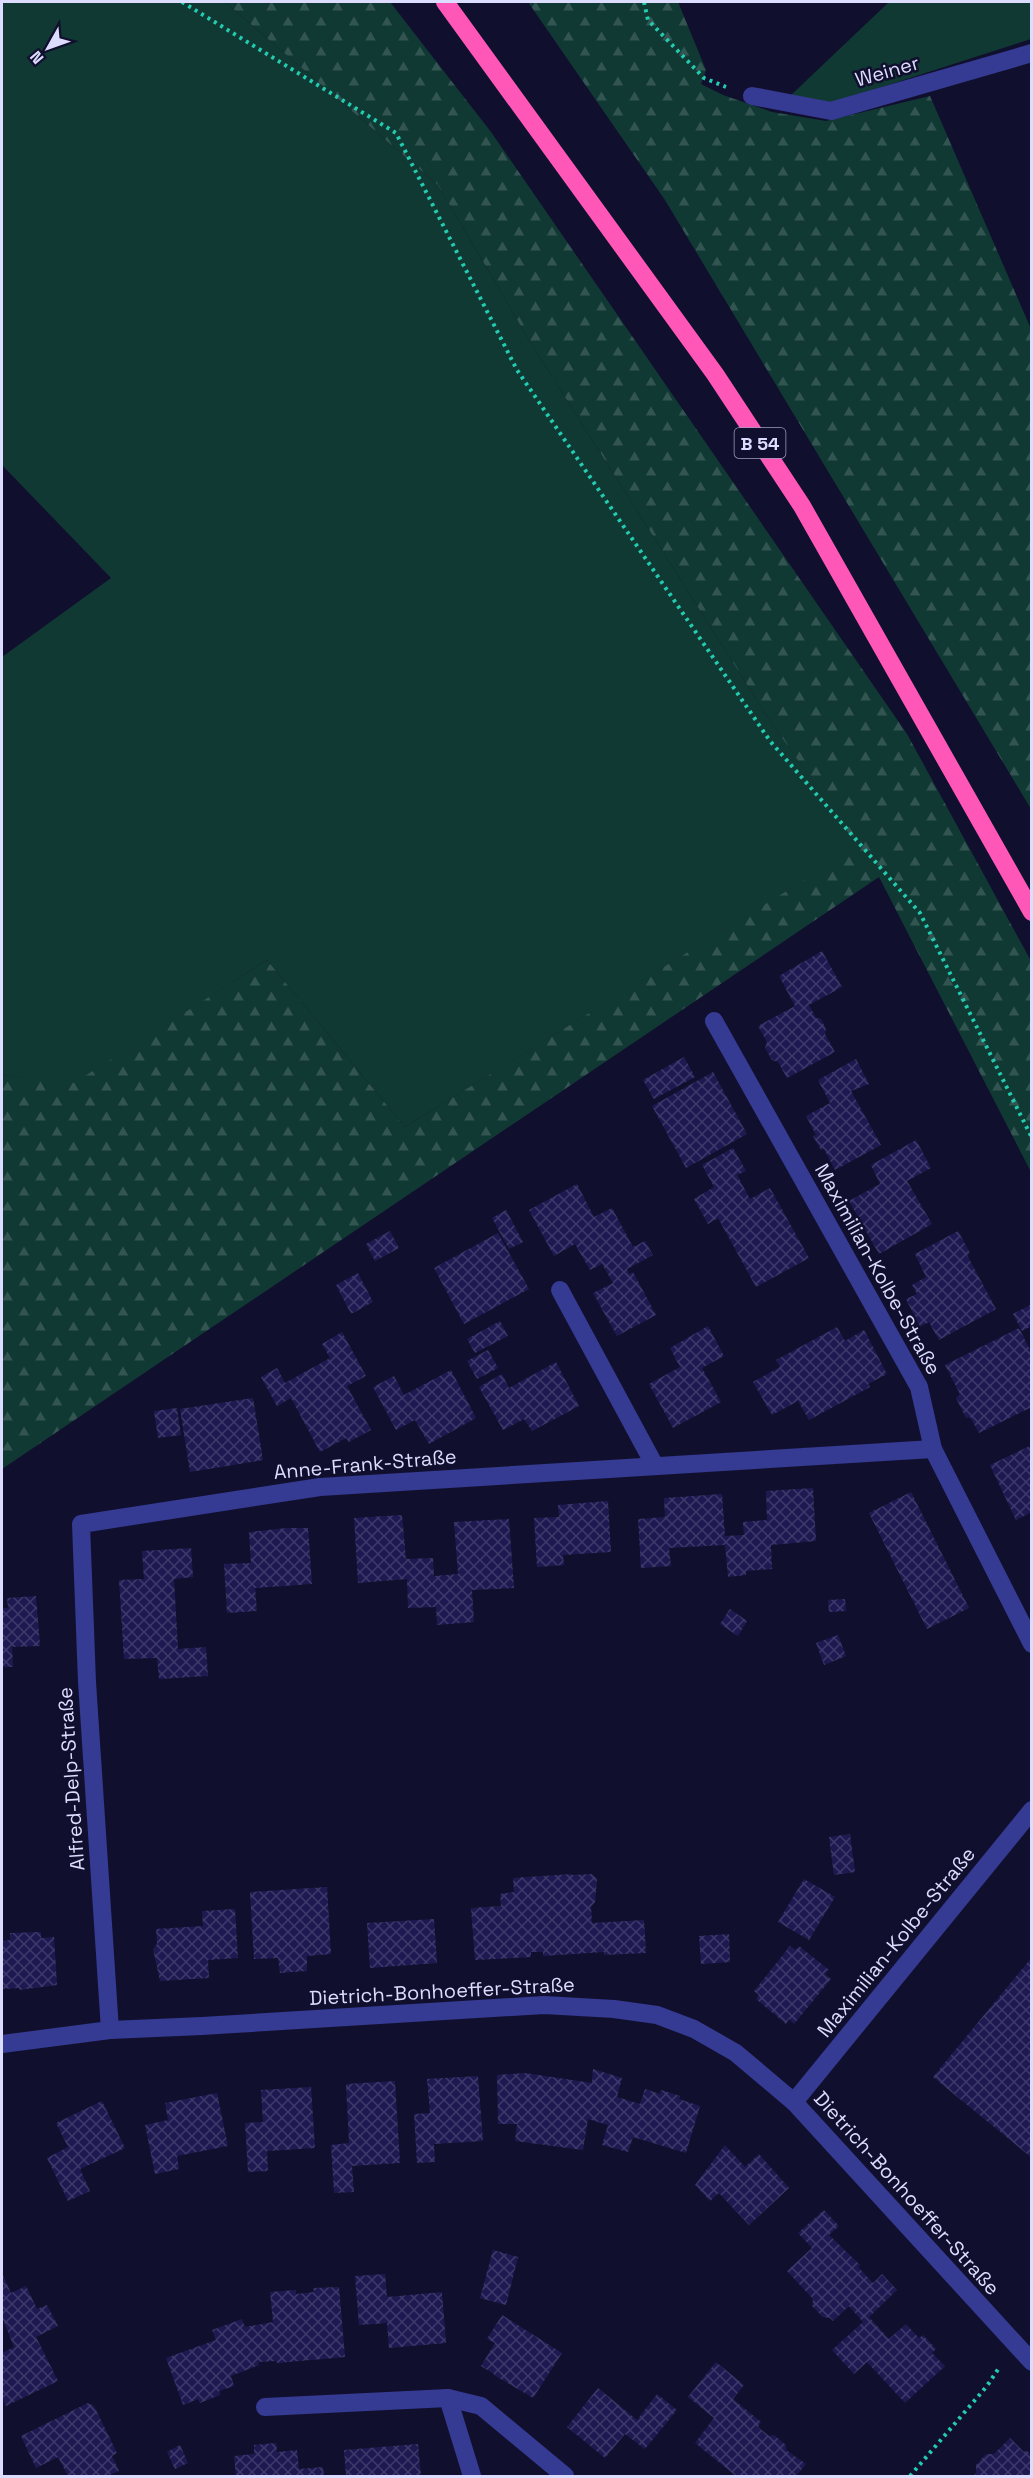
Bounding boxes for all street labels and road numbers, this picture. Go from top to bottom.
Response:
street label: Weiner [852,49,922,93]
road number: B 54 [734,428,786,458]
street label: Maximilian-Kolbe-Straße [809,1159,947,1379]
street label: Anne-Frank-Straße [272,1443,458,1485]
street label: Alfred-Delp-Straße [52,1686,90,1872]
street label: Maximilian-Kolbe-Straße [811,1841,981,2043]
street label: Dietrich-Bonhoeffer-Straße [309,1971,575,2011]
street label: Dietrich-Bonhoeffer-Straße [808,2086,1006,2300]

